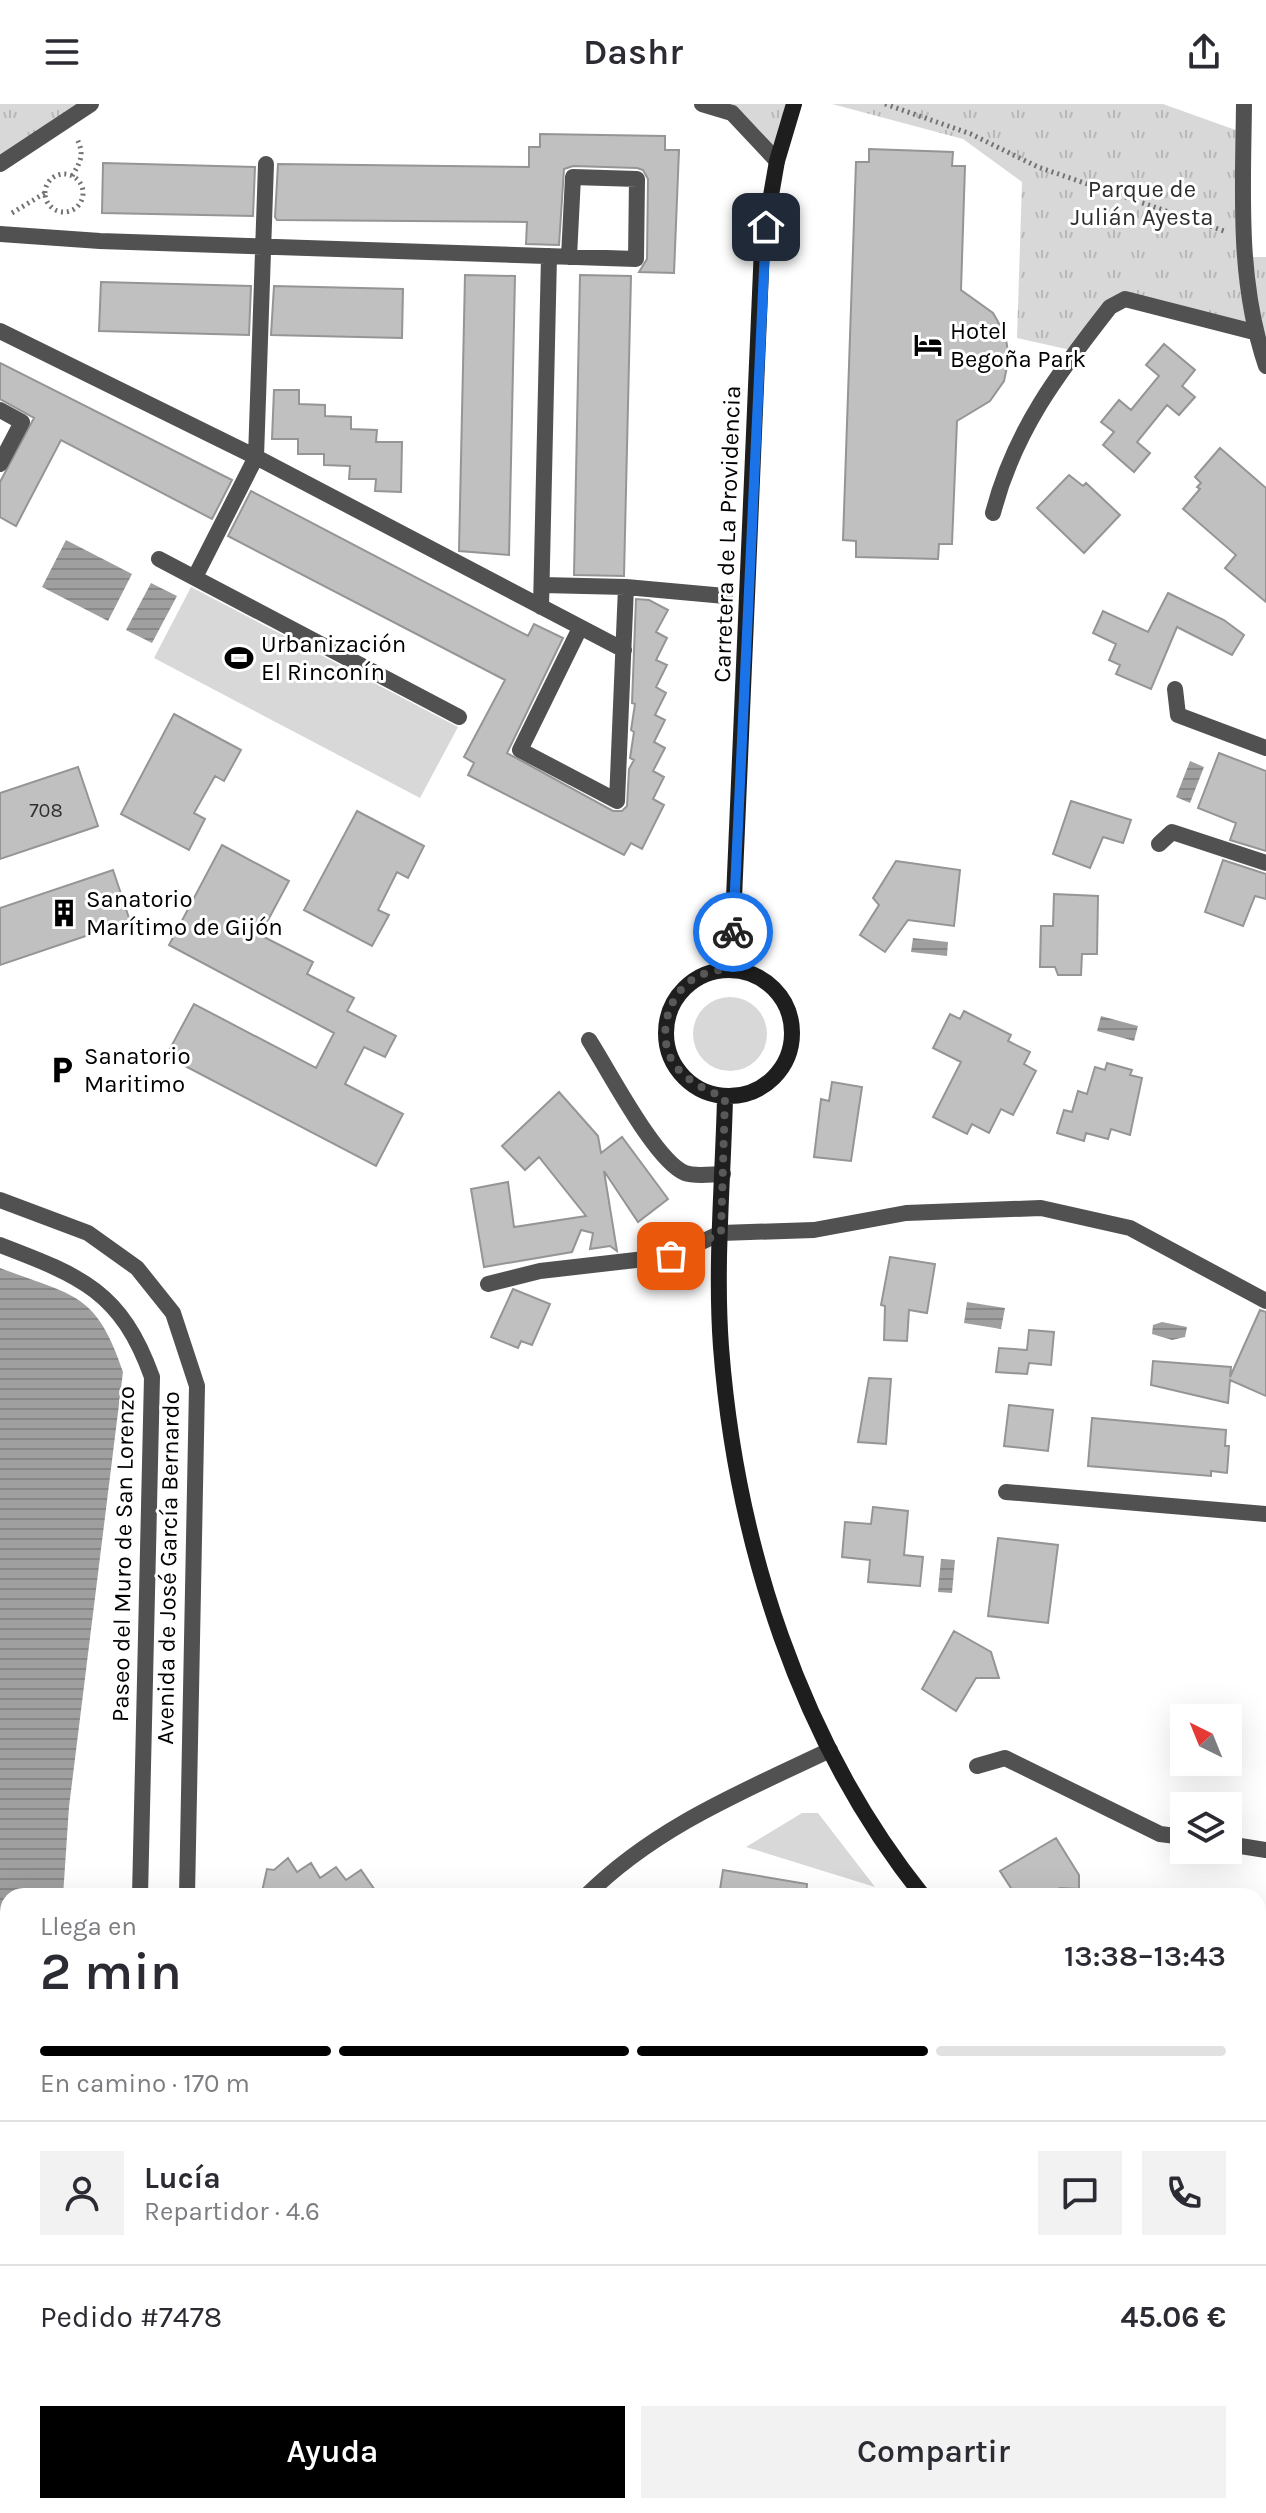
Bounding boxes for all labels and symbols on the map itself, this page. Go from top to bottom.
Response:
park label: Parque de Julián Ayesta [1071,175,1213,231]
pin [732,193,800,261]
place label: Hotel Begoña Park [950,317,1086,373]
hotel icon: Hotel Begoña Park [913,330,943,360]
street label: Carretera de La Providencia [708,385,746,683]
place label: Urbanización El Rinconín [261,630,406,686]
sports icon: Urbanización El Rinconín [224,643,254,673]
house number: 708 [29,799,63,822]
place label: Sanatorio Marítimo de Gijón [86,885,283,941]
courier [693,892,773,972]
building icon: Sanatorio Marítimo de Gijón [49,898,79,928]
place label: Sanatorio Maritimo [84,1042,191,1098]
parking icon: Sanatorio Maritimo [47,1055,77,1085]
pin [637,1222,705,1290]
street label: Paseo del Muro de San Lorenzo [106,1386,140,1722]
street label: Avenida de José García Bernardo [151,1391,185,1745]
north arrow [1170,1704,1242,1776]

